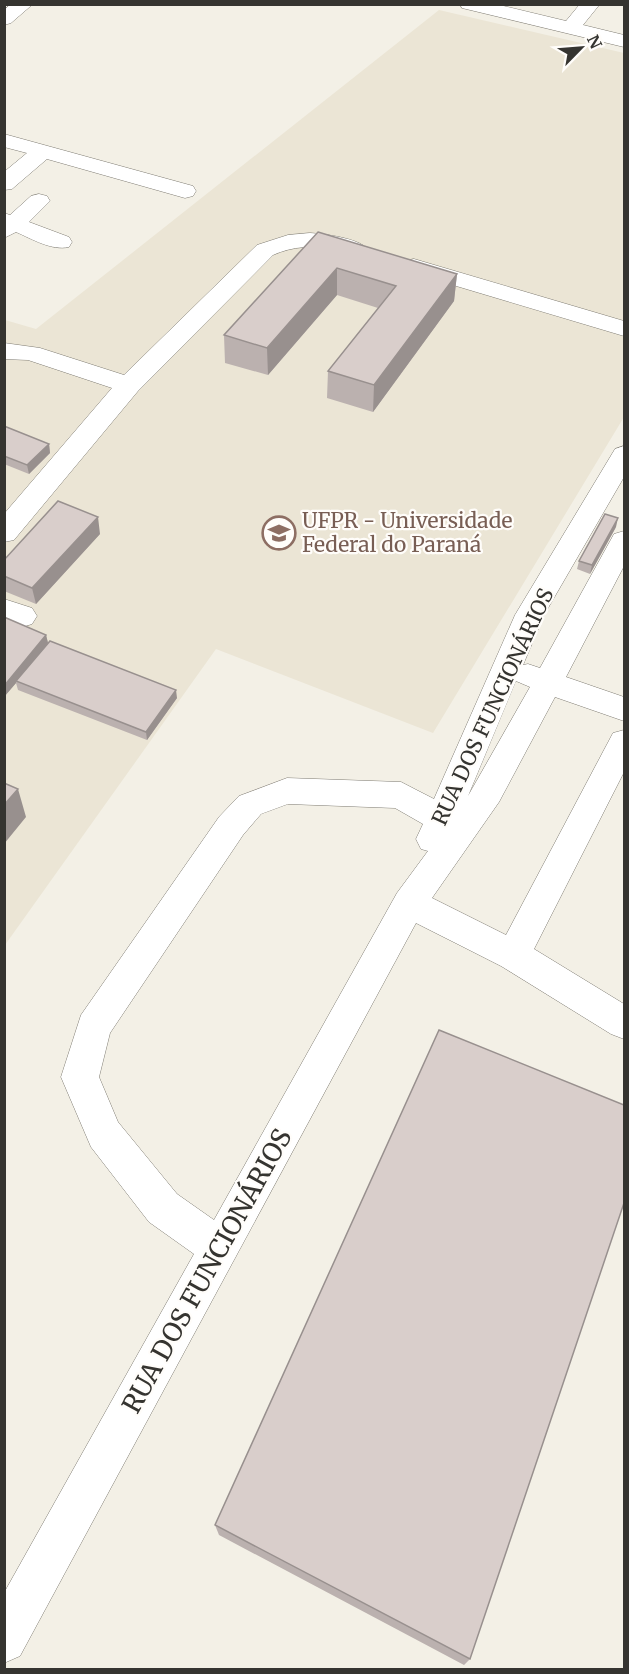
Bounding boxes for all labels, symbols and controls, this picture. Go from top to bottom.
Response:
north arrow [551,18,611,78]
text: N [583,32,606,52]
place label: UFPR - Universidade Federal do Paraná [302,507,512,558]
school or university icon: UFPR - Universidade Federal do Paraná [261,515,297,551]
street label: RUA DOS FUNCIONÁRIOS [425,584,559,830]
street label: RUA DOS FUNCIONÁRIOS [114,1122,299,1419]

